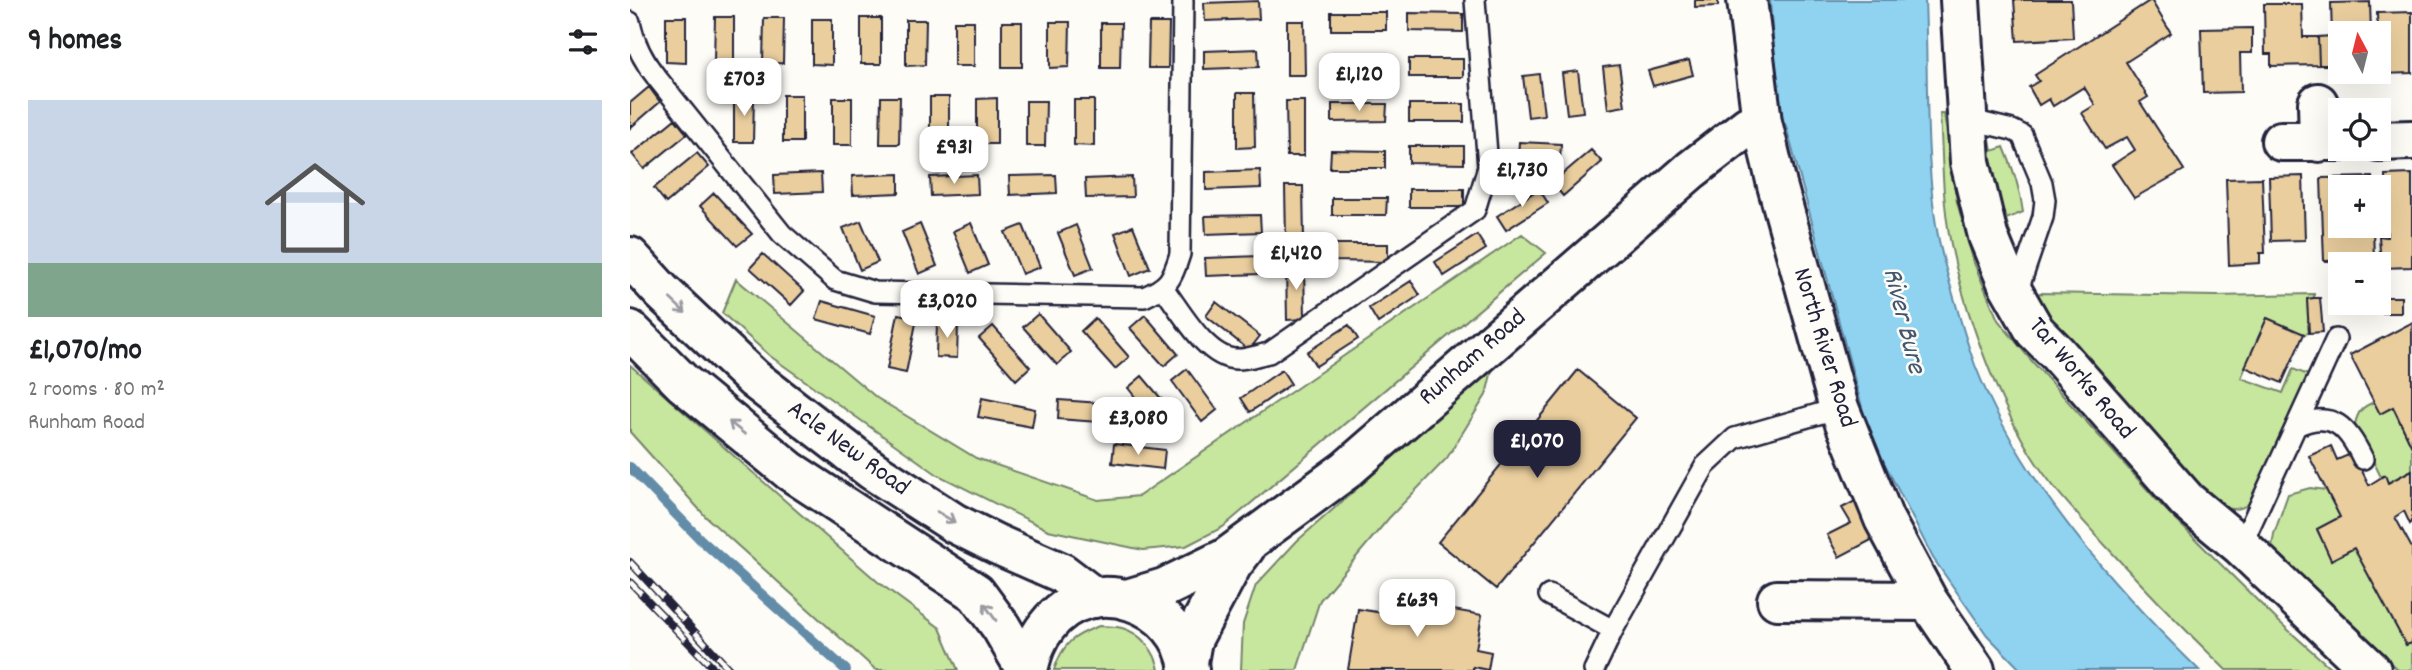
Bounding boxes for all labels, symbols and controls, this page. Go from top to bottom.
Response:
text: 9 homes [28,21,122,64]
north arrow [2328,21,2390,84]
map controls [2328,21,2391,315]
icon: filters [564,23,602,61]
pin: £1,120 [1302,54,1416,113]
pin: £703 [703,58,785,118]
text: £1,120 [1335,59,1383,92]
text: £703 [722,64,766,97]
button: locate [2328,98,2391,161]
pin: £931 [913,127,995,186]
text: £931 [935,132,973,165]
icon: home [252,145,378,271]
pin: £1,730 [1465,150,1579,209]
text: £1,730 [1496,155,1548,188]
button: + [2328,175,2391,238]
pin: £1,420 [1239,232,1353,292]
text: £1,420 [1269,238,1323,271]
button: − [2328,252,2391,315]
street label: North River Road [1782,263,1866,433]
water label: River Bure [1870,264,1935,380]
pin: £3,020 [890,280,1004,340]
text: £3,020 [916,286,978,319]
one-way arrow [669,298,687,314]
street label: Runham Road [1411,301,1535,415]
street label: Tar Works Road [2018,309,2144,449]
text: £1,070/mo [28,331,142,374]
text: 2 rooms · 80 m² [28,374,165,407]
street label: Acle New Road [779,392,917,506]
pin: £3,080 [1081,398,1195,457]
text: £3,080 [1108,403,1168,436]
text: Runham Road [28,407,145,440]
one-way arrow [729,420,747,435]
pin: £1,070 [1480,420,1594,480]
text: £1,070 [1510,426,1564,459]
one-way arrow [935,511,955,525]
pin: £639 [1376,580,1458,639]
text: £639 [1395,585,1439,618]
one-way arrow [983,603,997,622]

